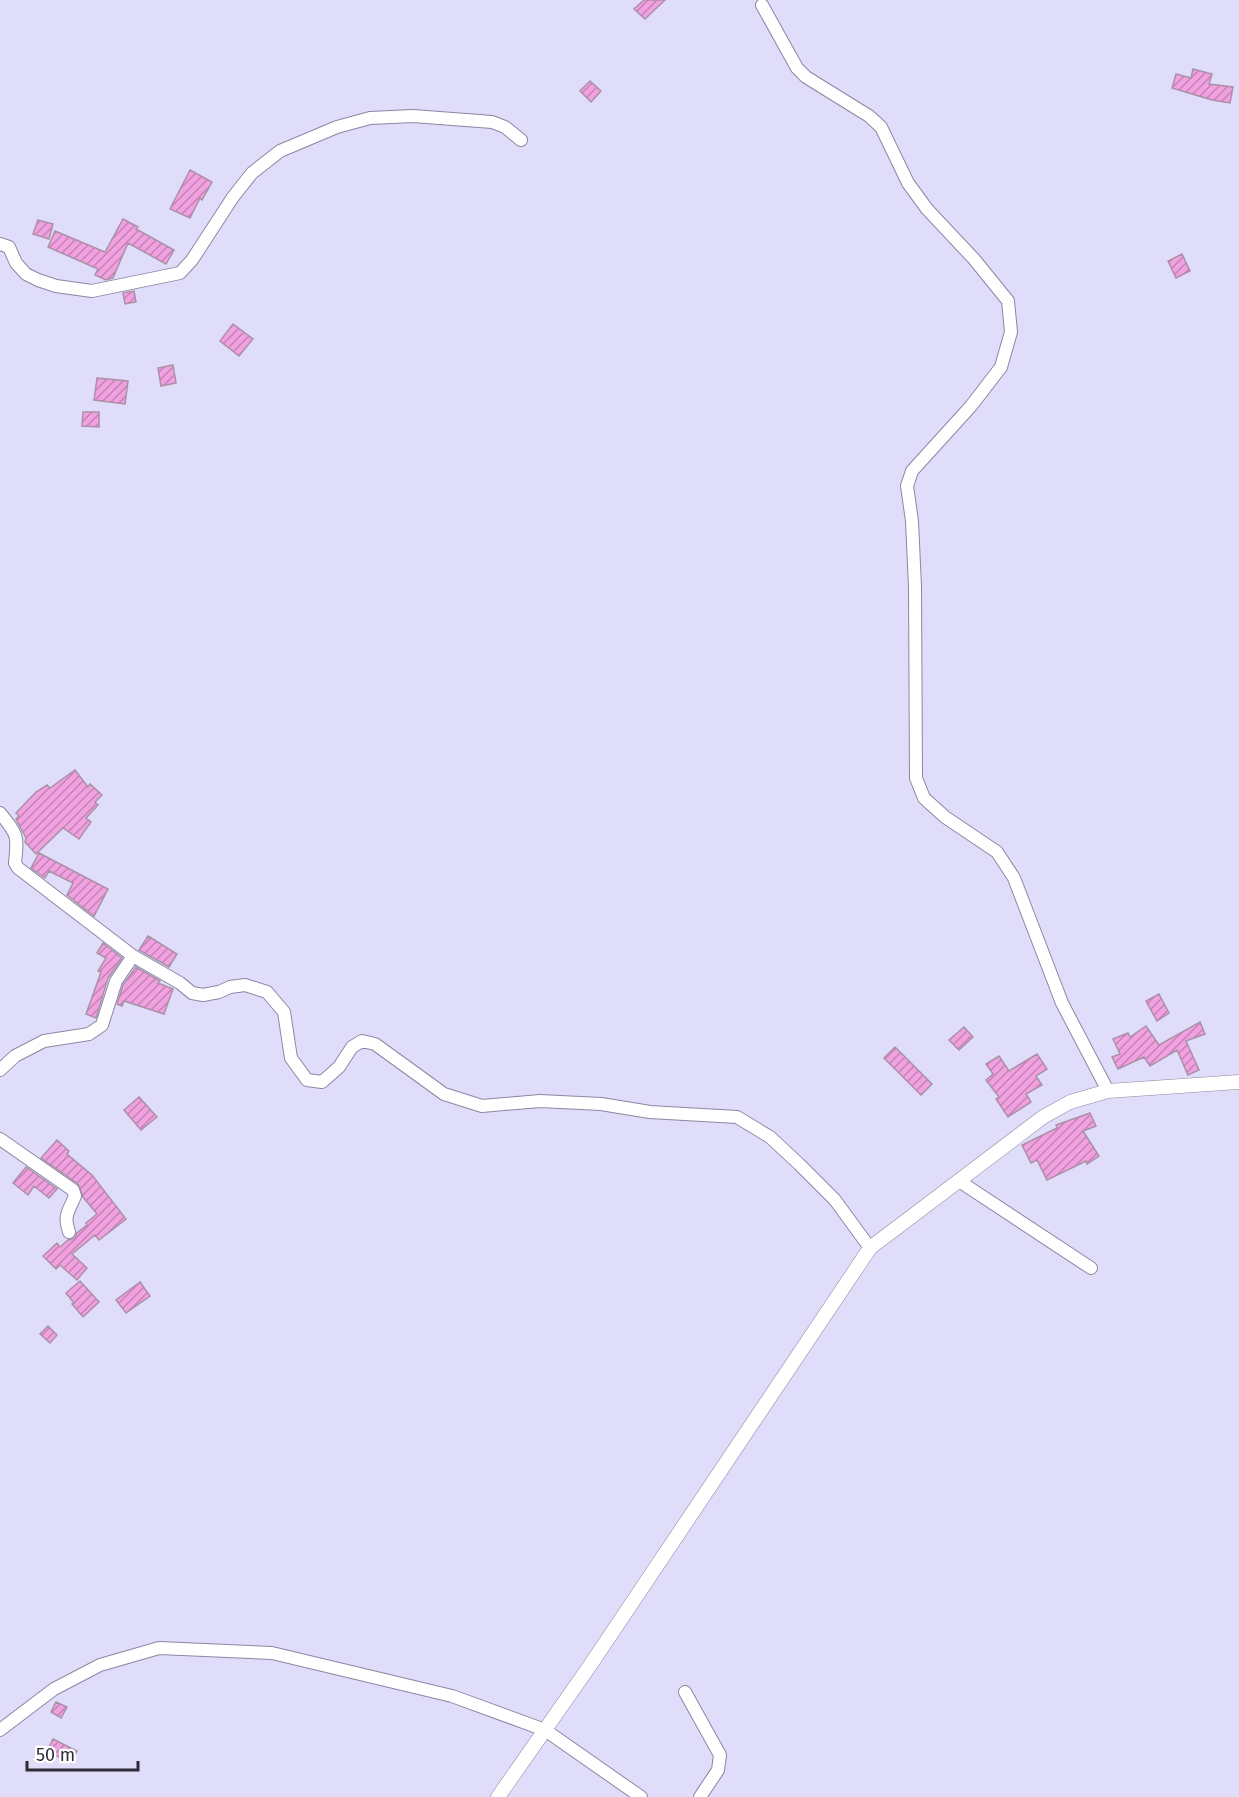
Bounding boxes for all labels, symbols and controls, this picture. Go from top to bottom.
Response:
scale bar [27,1734,138,1772]
text: 50 m [36,1744,75,1766]

